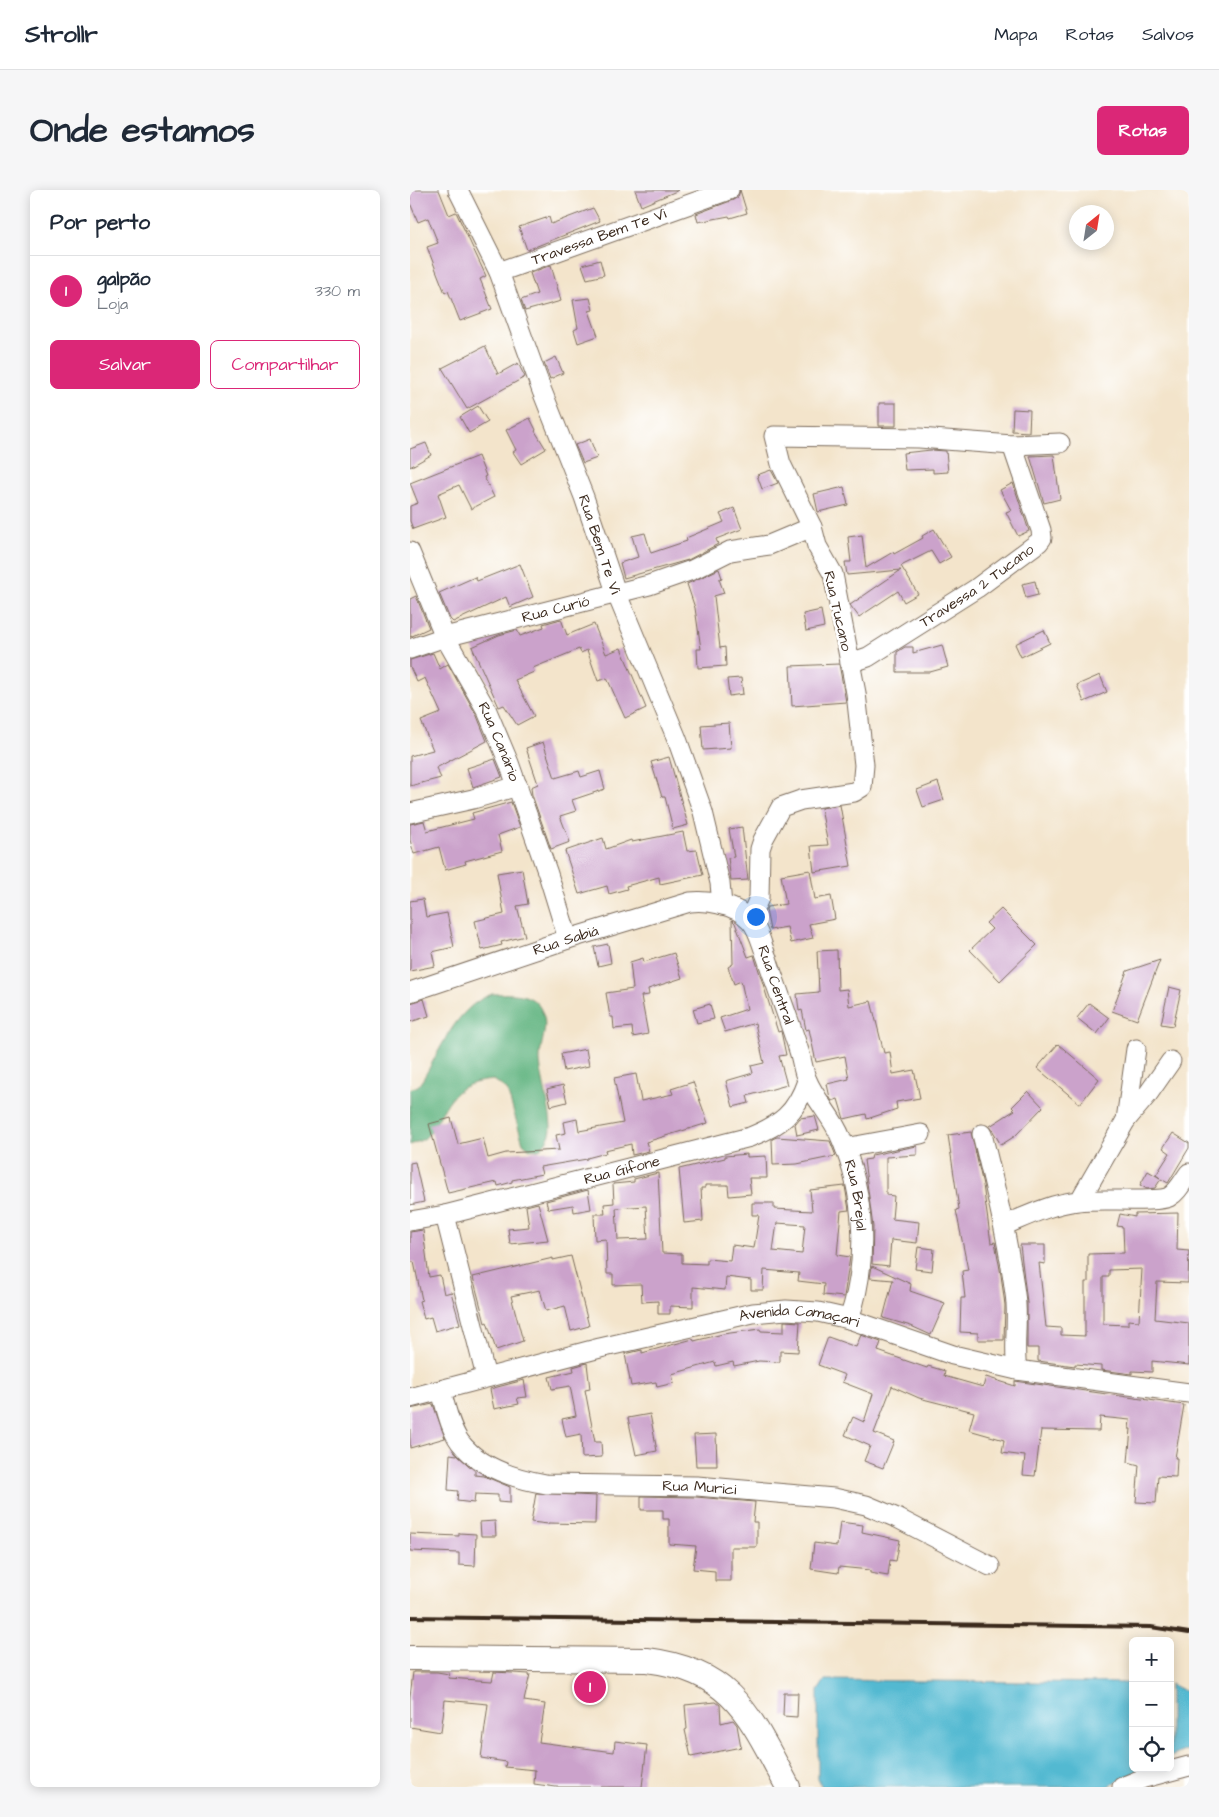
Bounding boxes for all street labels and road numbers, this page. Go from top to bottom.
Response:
street label: Travessa Bem Te Vi [529,203,670,271]
street label: Rua Bem Te Vi [573,492,626,598]
street label: Travessa 2 Tucano [916,539,1039,633]
street label: Rua Tucano [818,569,857,654]
street label: Rua Curió [519,590,592,628]
street label: Rua Canário [473,698,525,785]
street label: Rua Sabiá [530,920,601,961]
street label: Rua Central [752,943,799,1027]
street label: Rua Gifone [582,1150,662,1190]
street label: Rua Brejal [839,1157,872,1231]
street label: Avenida Camaçari [737,1300,863,1333]
street label: Rua Murici [662,1476,738,1500]

